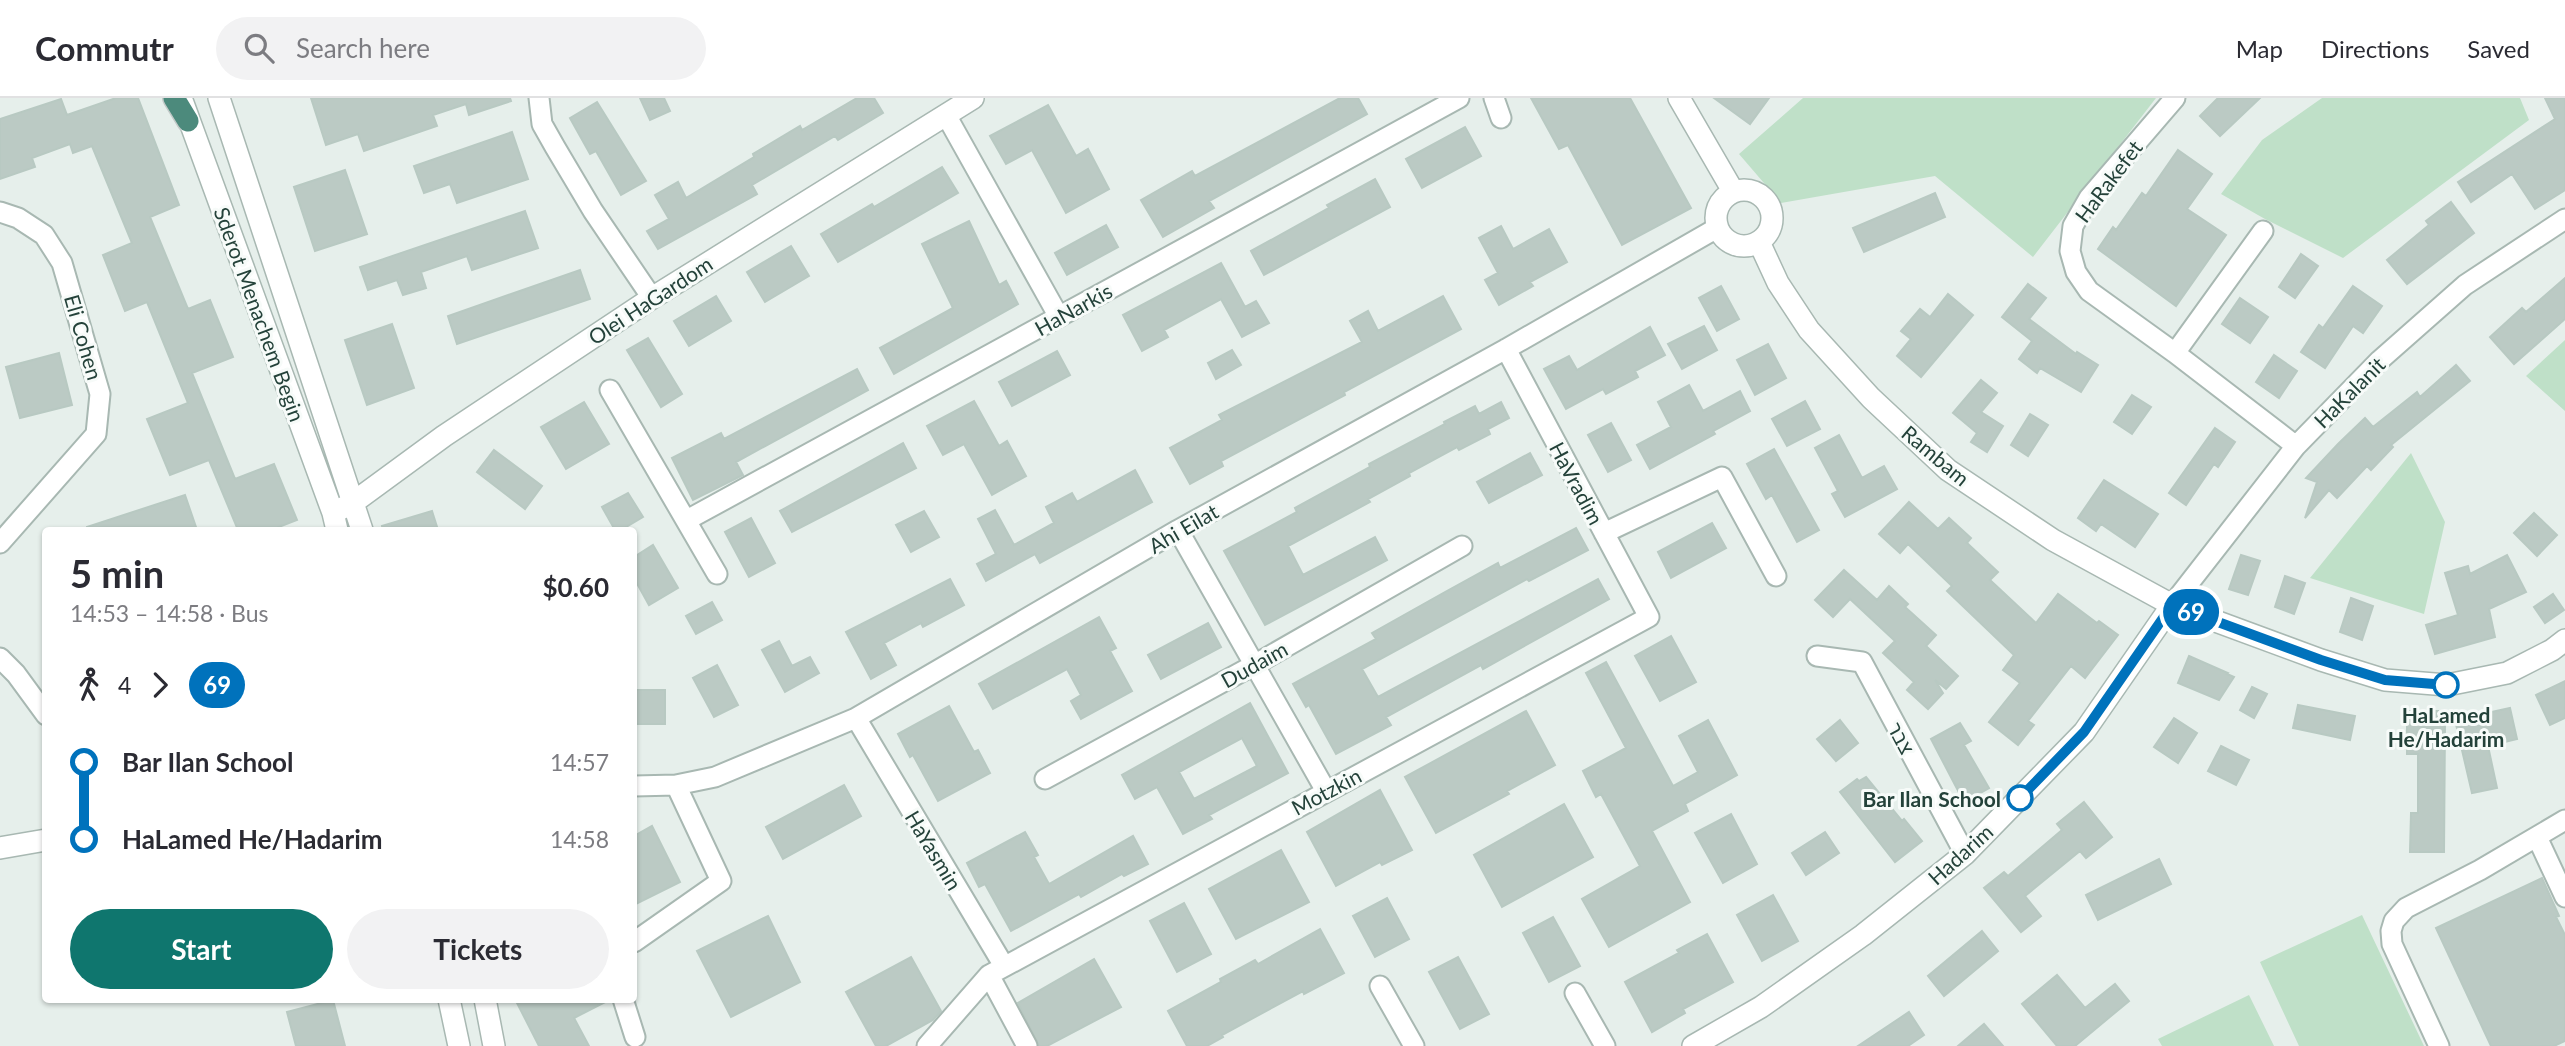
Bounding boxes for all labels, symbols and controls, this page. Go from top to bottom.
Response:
search box [216,17,706,80]
text: Commutr [35,28,174,68]
icon: search [240,29,278,67]
text: Search here [296,32,430,64]
text: Map [2236,34,2283,63]
text: Directions [2321,34,2429,63]
text: Saved [2467,34,2530,63]
street label: HaRakefet [2069,135,2147,227]
street label: Sderot Menachem Begin [210,203,310,425]
street label: Olei HaGardom [583,251,717,349]
street label: HaNarkis [1030,278,1116,340]
street label: Eli Cohen [60,291,108,383]
street label: HaKalanit [2308,351,2390,433]
street label: Rambam [1897,420,1975,490]
street label: HaVradim [1545,437,1609,529]
street label: Ahi Eilat [1144,498,1223,558]
text: 5 min [70,550,164,596]
text: $0.60 [543,571,609,603]
line badge: 69 [2160,589,2222,635]
text: 69 [2177,597,2205,626]
text: 14:53 – 14:58 · Bus [70,599,269,627]
street label: Dudaim [1216,636,1292,692]
icon: walk [70,666,108,704]
icon: forward [141,666,179,704]
text: 69 [203,670,231,699]
text: 4 [118,671,131,699]
marker: HaLamed He/Hadarim [2433,672,2459,698]
place label: HaLamed He/Hadarim [2388,702,2504,751]
street label: צבר [1883,718,1921,758]
text: Bar Ilan School [122,746,293,778]
text: 14:57 [550,748,609,776]
street label: Motzkin [1287,762,1365,820]
marker: Bar Ilan School [2007,785,2033,811]
place label: Bar Ilan School [1862,786,2001,811]
street label: HaYasmin [901,806,967,894]
street label: Hadarim [1923,819,1997,889]
text: HaLamed He/Hadarim [122,823,383,855]
text: 14:58 [550,825,609,853]
button: Start [70,909,333,989]
button: Tickets [347,909,609,989]

